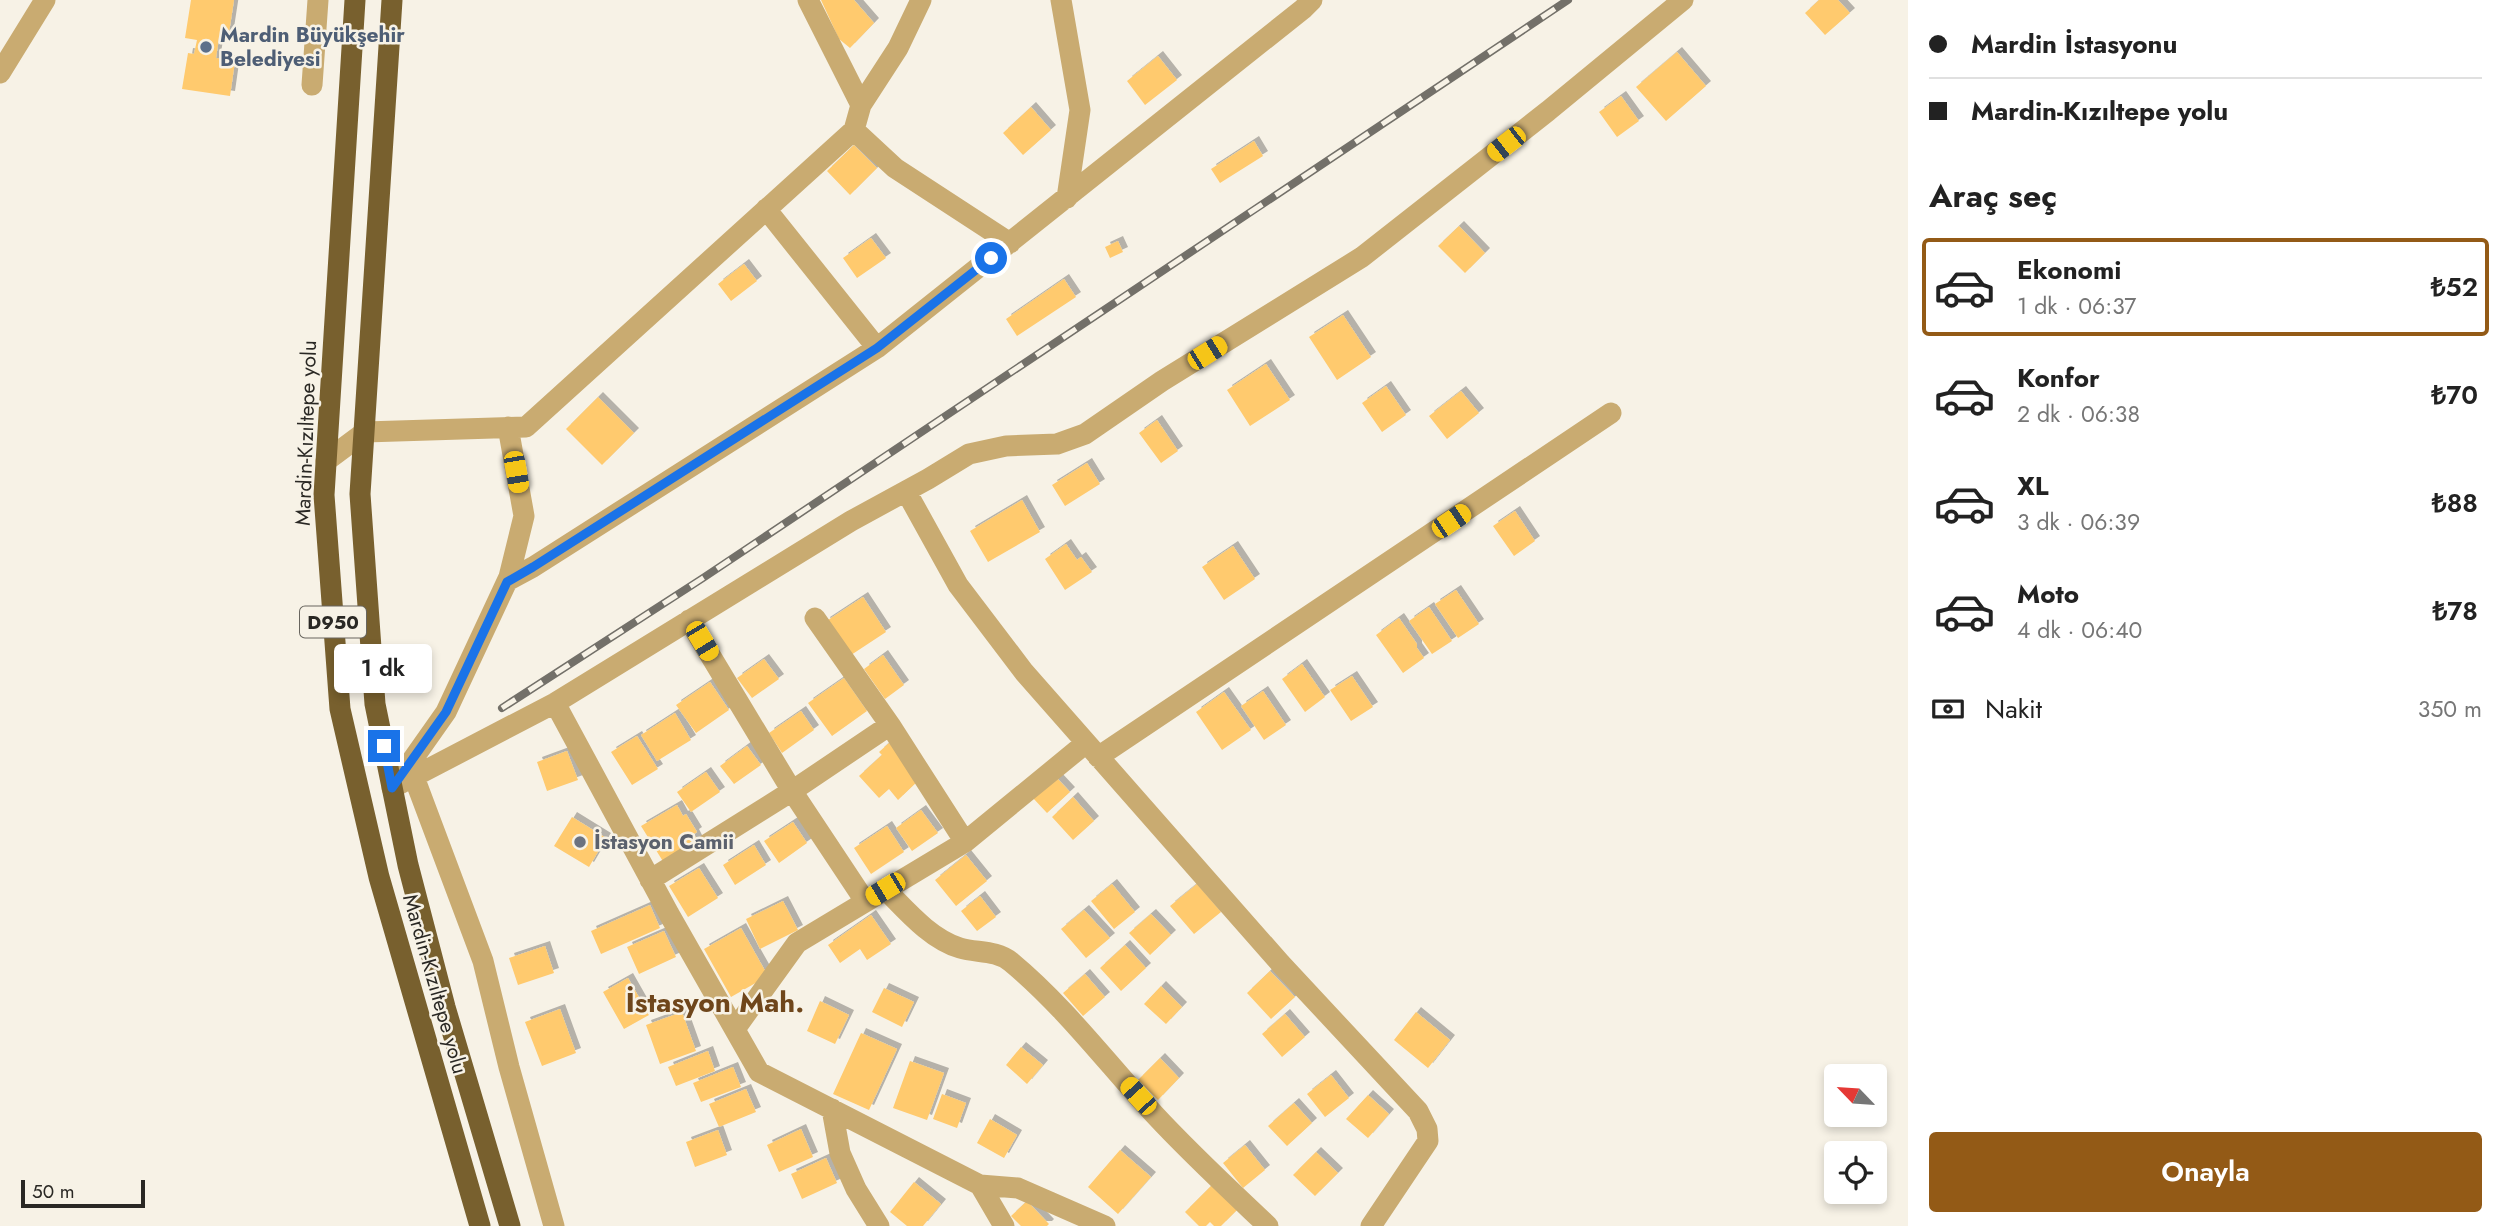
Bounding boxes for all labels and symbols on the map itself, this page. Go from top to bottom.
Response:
place label: Mardin Büyükşehir Belediyesi [220,20,405,74]
marker: Mardin Büyükşehir Belediyesi [198,39,214,55]
car [1483,123,1530,165]
route start [975,242,1007,274]
car [1184,333,1231,373]
street label: Mardin-Kızıltepe yolu [288,340,324,526]
car [503,449,530,495]
car [1428,501,1475,541]
road number: D950 [300,607,366,638]
car [683,618,722,664]
callout: 1 dk [335,644,433,694]
route end [368,730,400,762]
place label: İstasyon Camii [594,827,734,857]
marker: İstasyon Camii [572,834,588,850]
car [862,869,909,909]
street label: Mardin-Kızıltepe yolu [395,891,475,1077]
district label: İstasyon Mah. [626,982,804,1023]
north arrow [1824,1064,1886,1127]
car [1117,1073,1160,1119]
scale bar [21,1177,145,1209]

